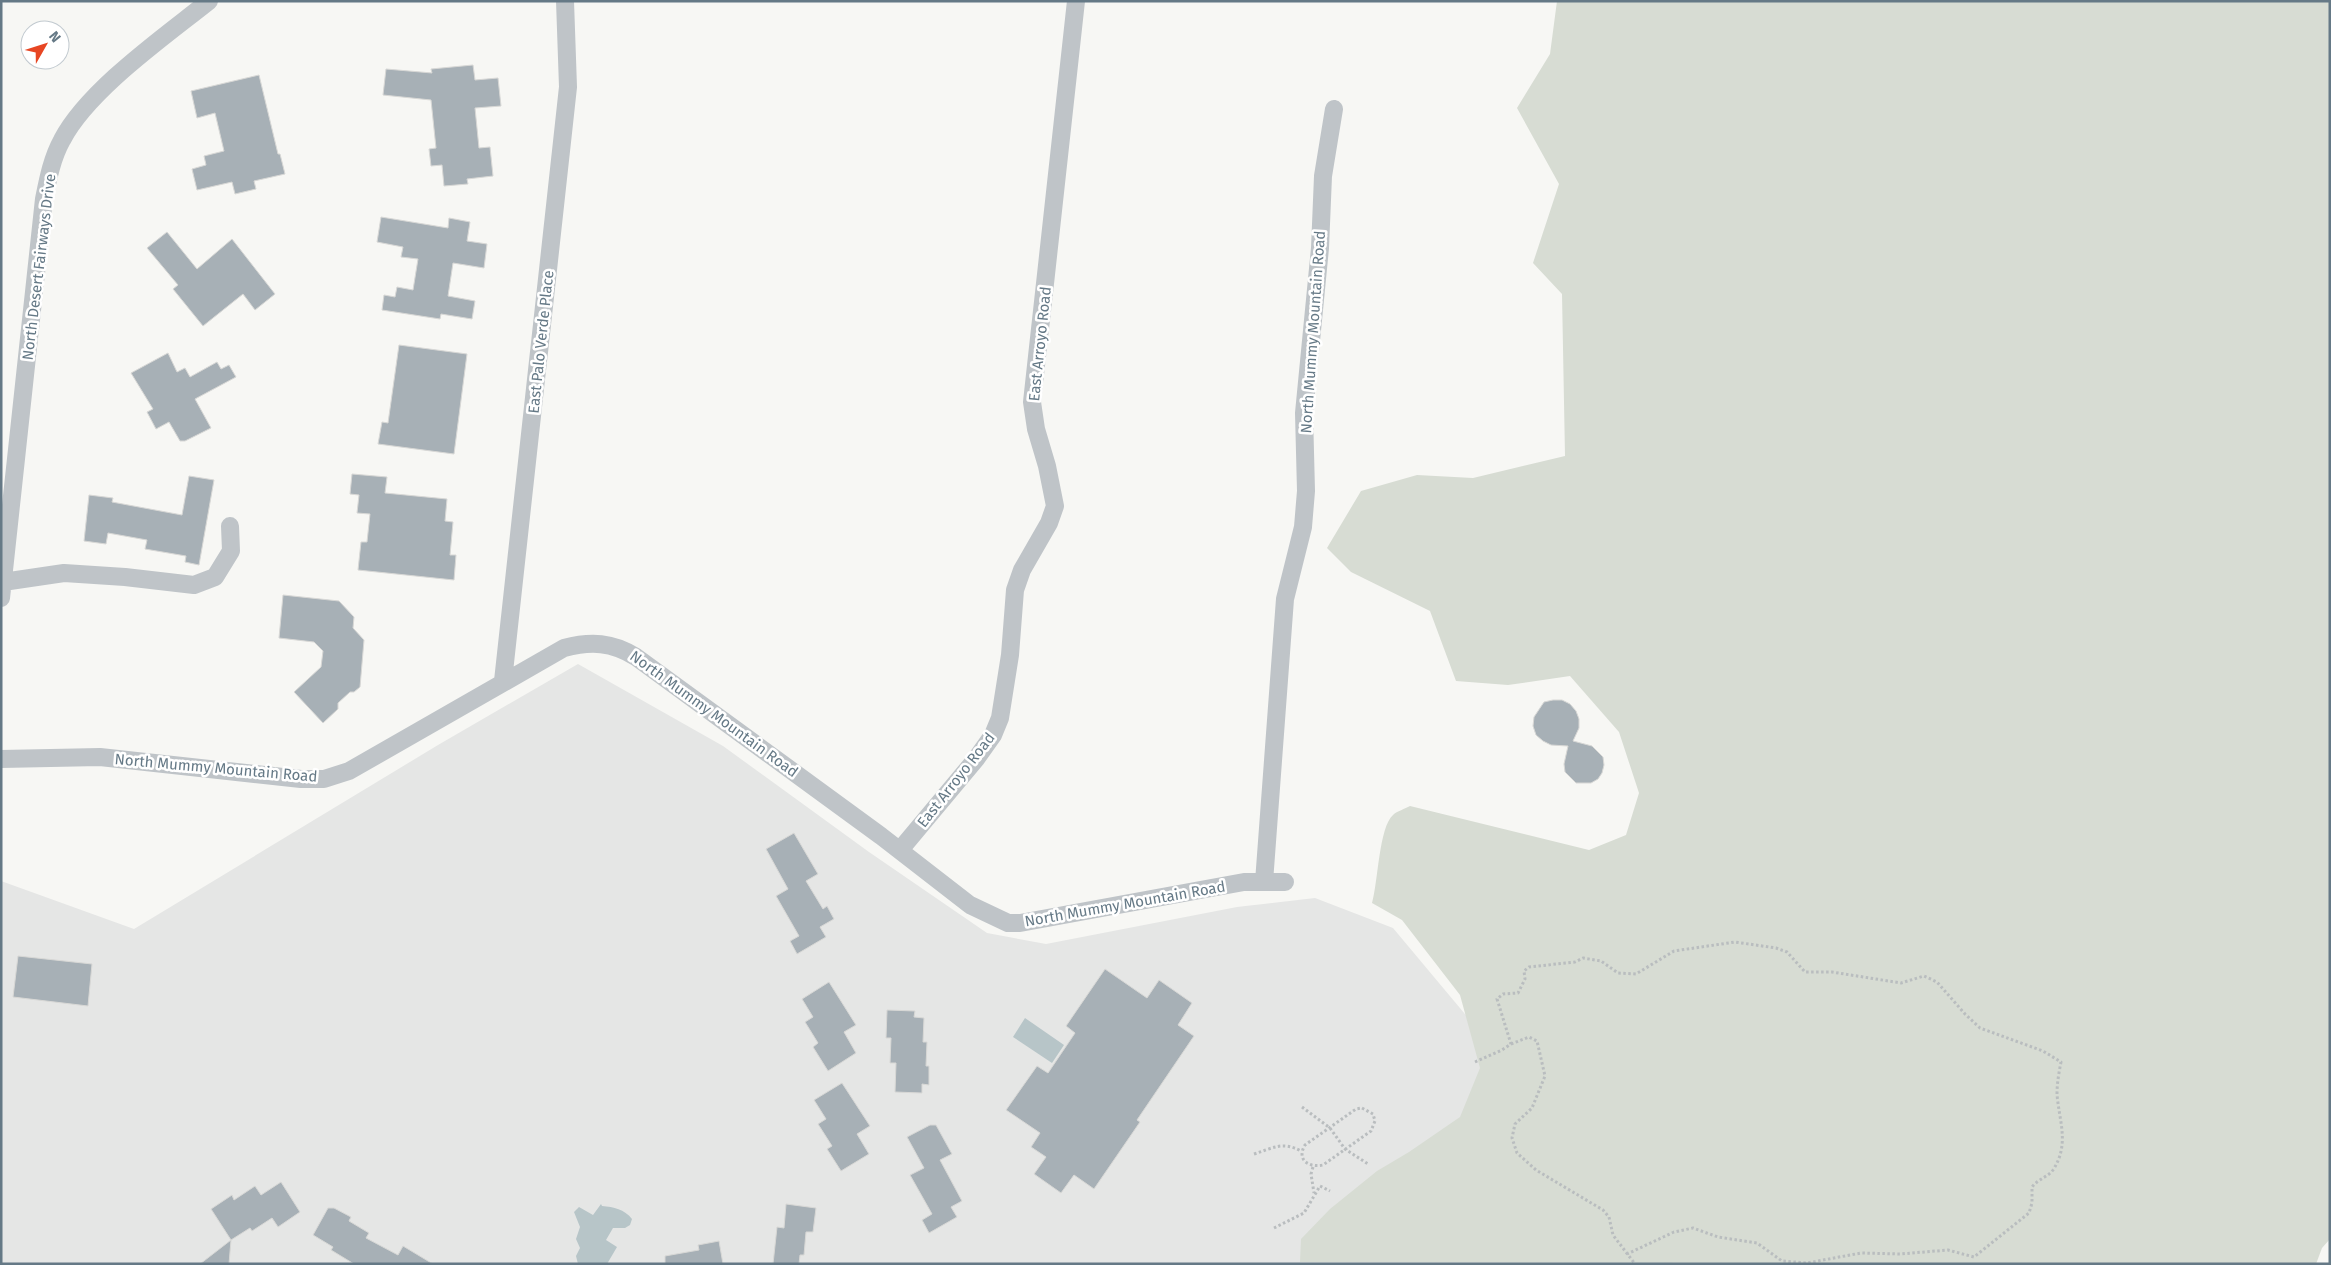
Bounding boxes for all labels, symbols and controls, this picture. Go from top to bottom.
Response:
north arrow [20,20,70,70]
text: N [45,28,64,46]
street label: North Desert Fairways Drive [19,173,59,361]
street label: North Mummy Mountain Road [1297,230,1329,434]
street label: East Palo Verde Place [525,270,557,414]
street label: East Arroyo Road [1025,286,1055,402]
street label: North Mummy Mountain Road [626,647,802,781]
street label: East Arroyo Road [913,729,999,831]
street label: North Mummy Mountain Road [114,750,318,786]
street label: North Mummy Mountain Road [1023,877,1227,931]

